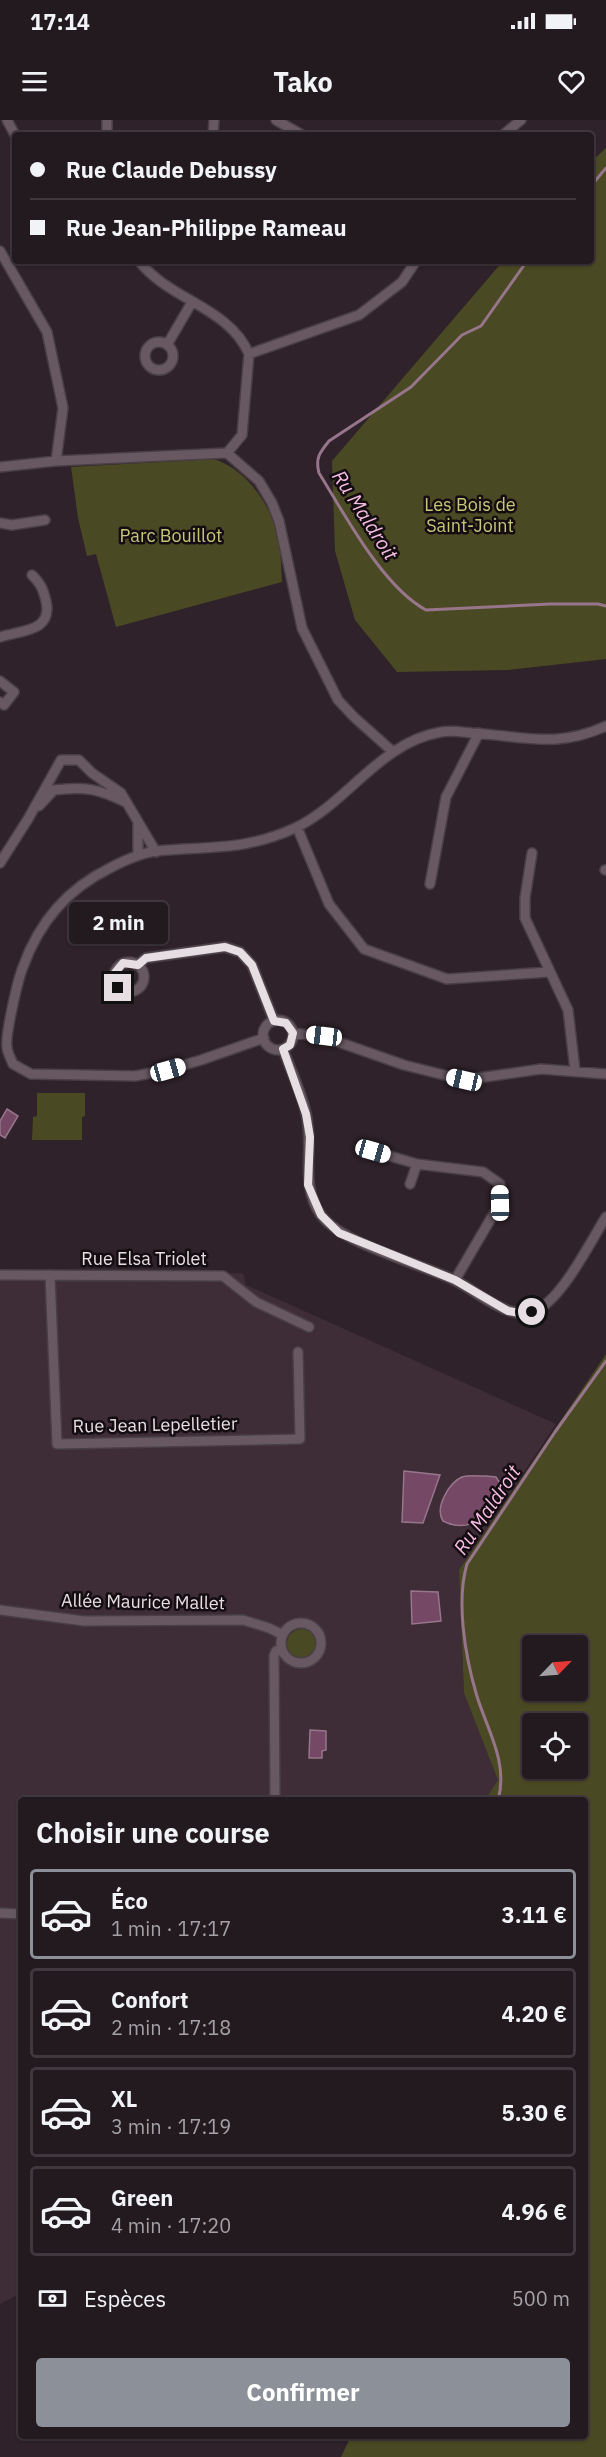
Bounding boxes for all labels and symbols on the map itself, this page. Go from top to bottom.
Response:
water label: Ru Maldroit [326,465,405,565]
park label: Les Bois de Saint-Joint [424,493,516,537]
park label: Parc Bouillot [120,524,222,547]
callout: 2 min [68,901,168,943]
route end [104,974,131,1001]
car [305,1025,343,1047]
car [148,1056,188,1084]
car [444,1067,484,1093]
car [353,1137,393,1165]
car [491,1185,509,1221]
street label: Rue Elsa Triolet [81,1247,207,1270]
route start [518,1298,545,1325]
street label: Rue Jean Lepelletier [72,1412,238,1437]
water label: Ru Maldroit [447,1459,527,1560]
street label: Allée Maurice Mallet [61,1589,225,1614]
north arrow [522,1635,588,1701]

